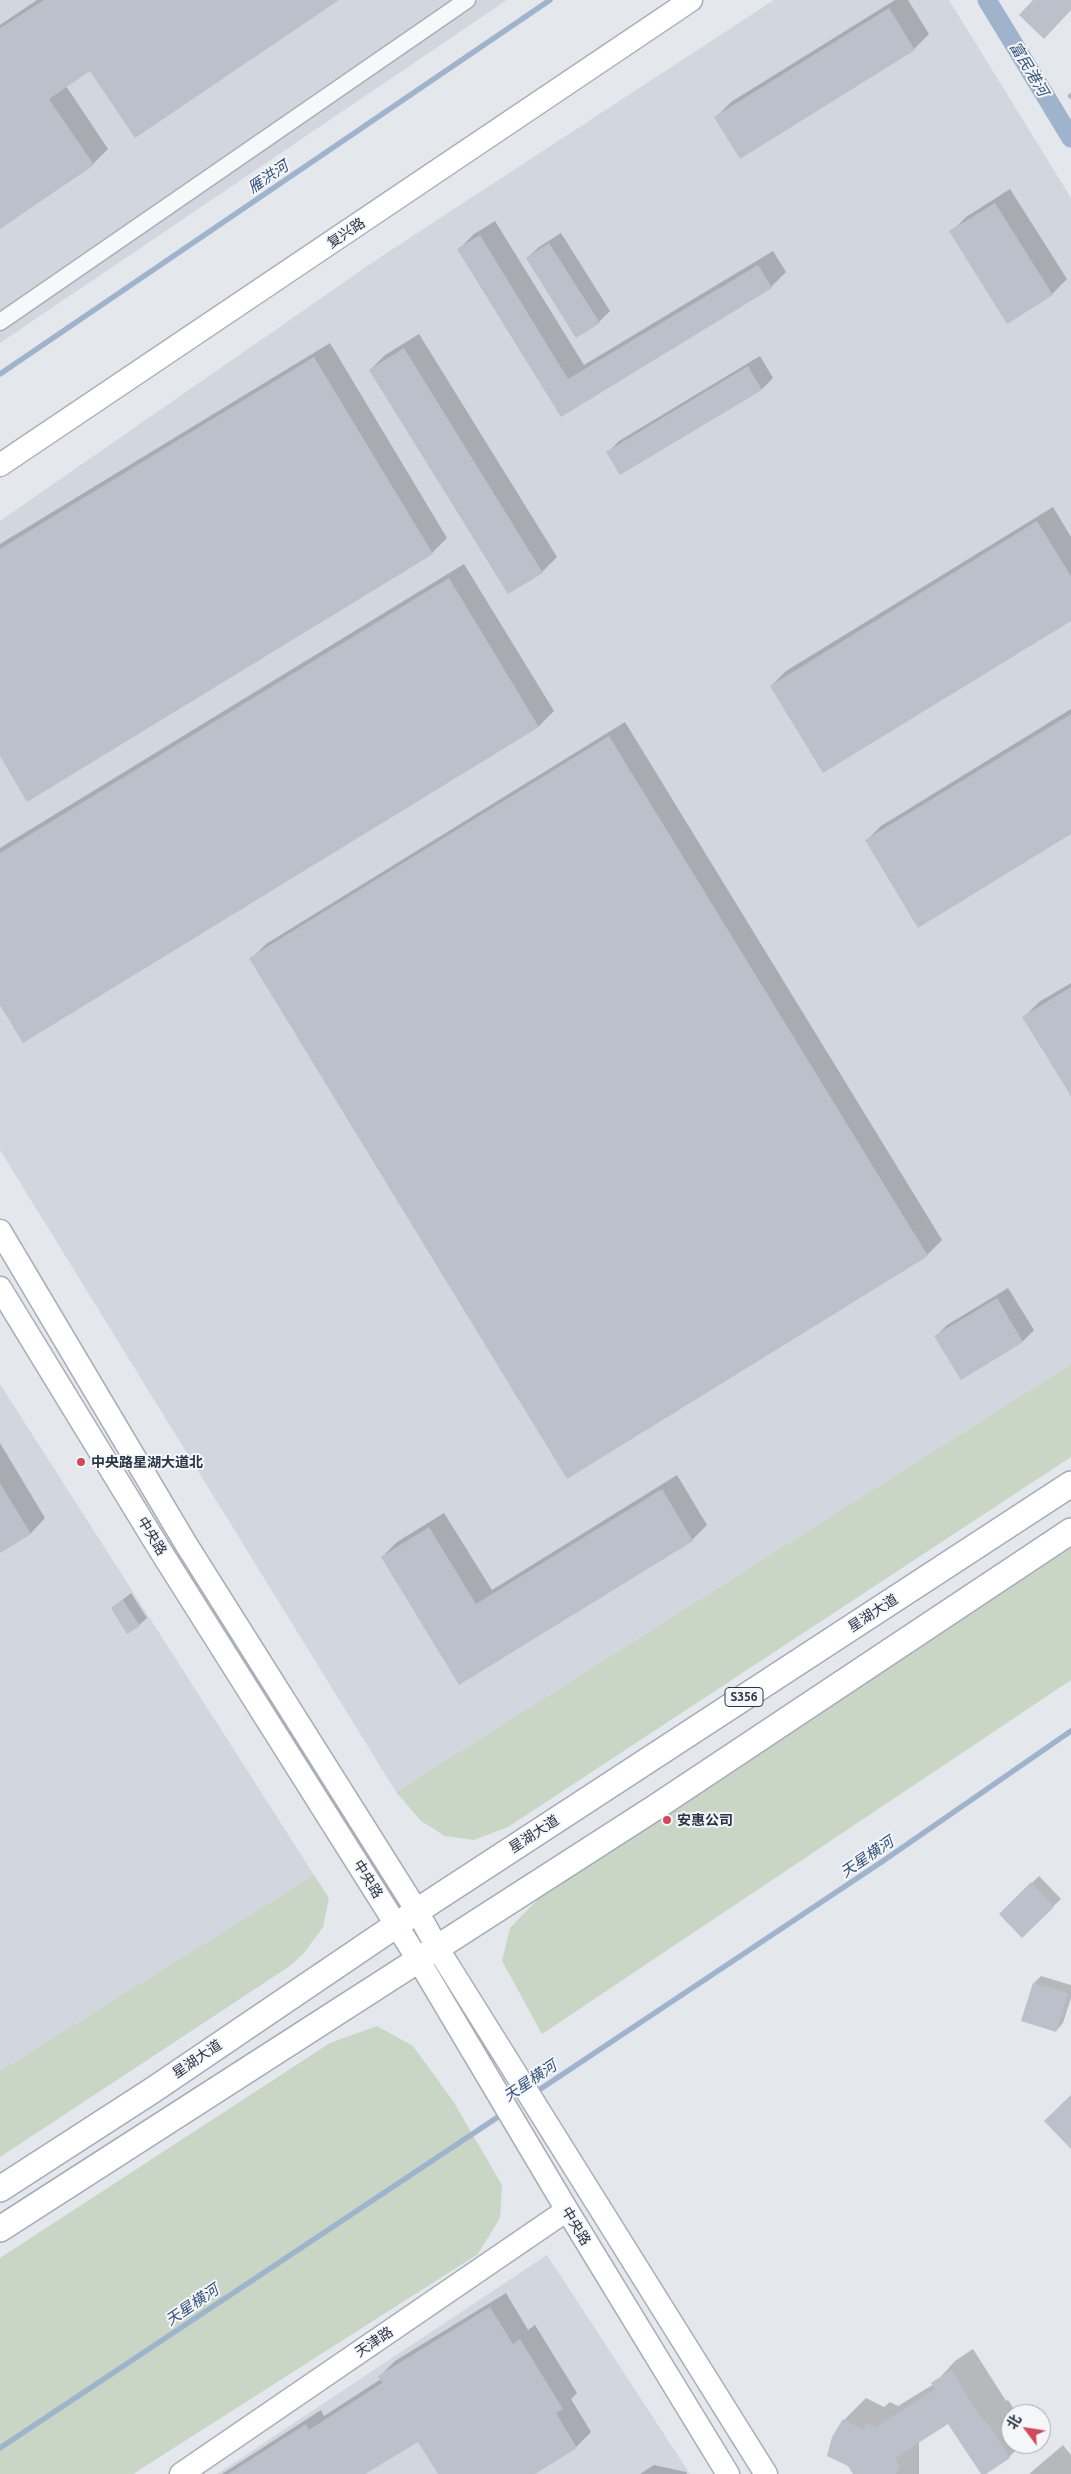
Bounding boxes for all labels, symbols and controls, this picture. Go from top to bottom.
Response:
water label: 富民港河 [1006,39,1052,99]
water label: 雁洪河 [244,157,292,197]
street label: 复兴路 [324,214,368,252]
place label: 中央路星湖大道北 [91,1454,203,1470]
marker: 中央路星湖大道北 [75,1456,87,1468]
street label: 中央路 [134,1514,170,1558]
street label: 星湖大道 [845,1591,901,1635]
road number: S356 [725,1688,763,1706]
street label: 星湖大道 [506,1812,562,1856]
place label: 安惠公司 [677,1812,733,1828]
marker: 安惠公司 [661,1814,673,1826]
water label: 天星横河 [837,1833,897,1881]
street label: 中央路 [350,1857,386,1901]
street label: 星湖大道 [169,2036,225,2082]
water label: 天星横河 [500,2057,560,2105]
street label: 中央路 [558,2204,594,2248]
water label: 天星横河 [162,2281,222,2329]
street label: 天津路 [352,2323,396,2361]
north arrow [1001,2404,1051,2454]
text: 北 [1004,2412,1024,2432]

